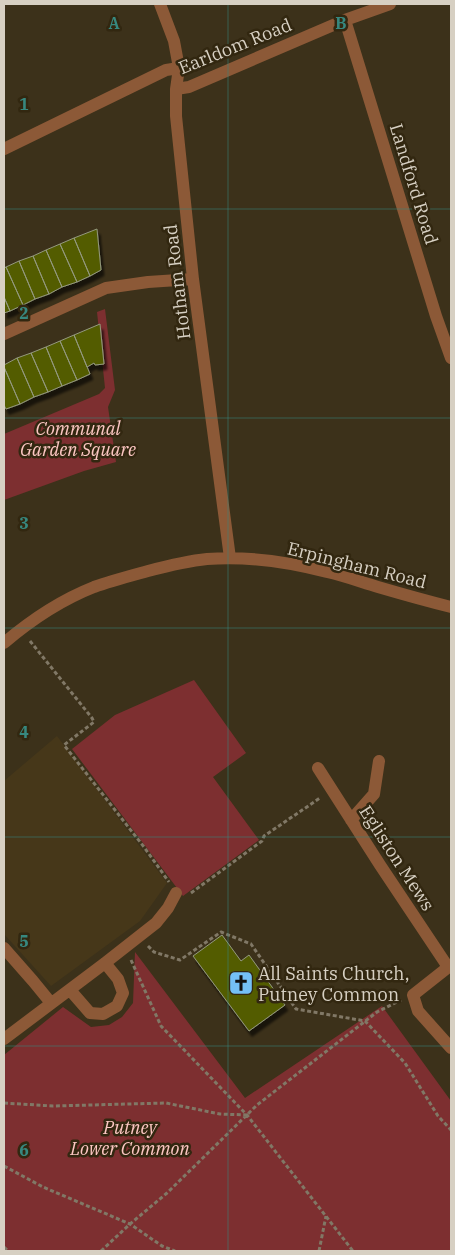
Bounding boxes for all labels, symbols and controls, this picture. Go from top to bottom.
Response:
text: A [108,13,120,33]
street label: Earldom Road [175,13,295,79]
text: B [335,13,347,33]
text: 1 [19,94,29,114]
street label: Landford Road [385,121,443,247]
street label: Hotham Road [159,223,195,341]
text: 2 [19,303,29,323]
park label: Communal Garden Square [20,417,136,461]
text: 3 [19,513,29,533]
street label: Erpingham Road [285,537,429,593]
text: 4 [19,722,29,742]
street label: Egliston Mews [354,801,440,915]
text: 5 [19,931,29,951]
place label: All Saints Church, Putney Common [258,962,410,1006]
church icon: All Saints Church, Putney Common [228,970,254,996]
park label: Putney Lower Common [69,1116,190,1160]
text: 6 [19,1140,29,1160]

